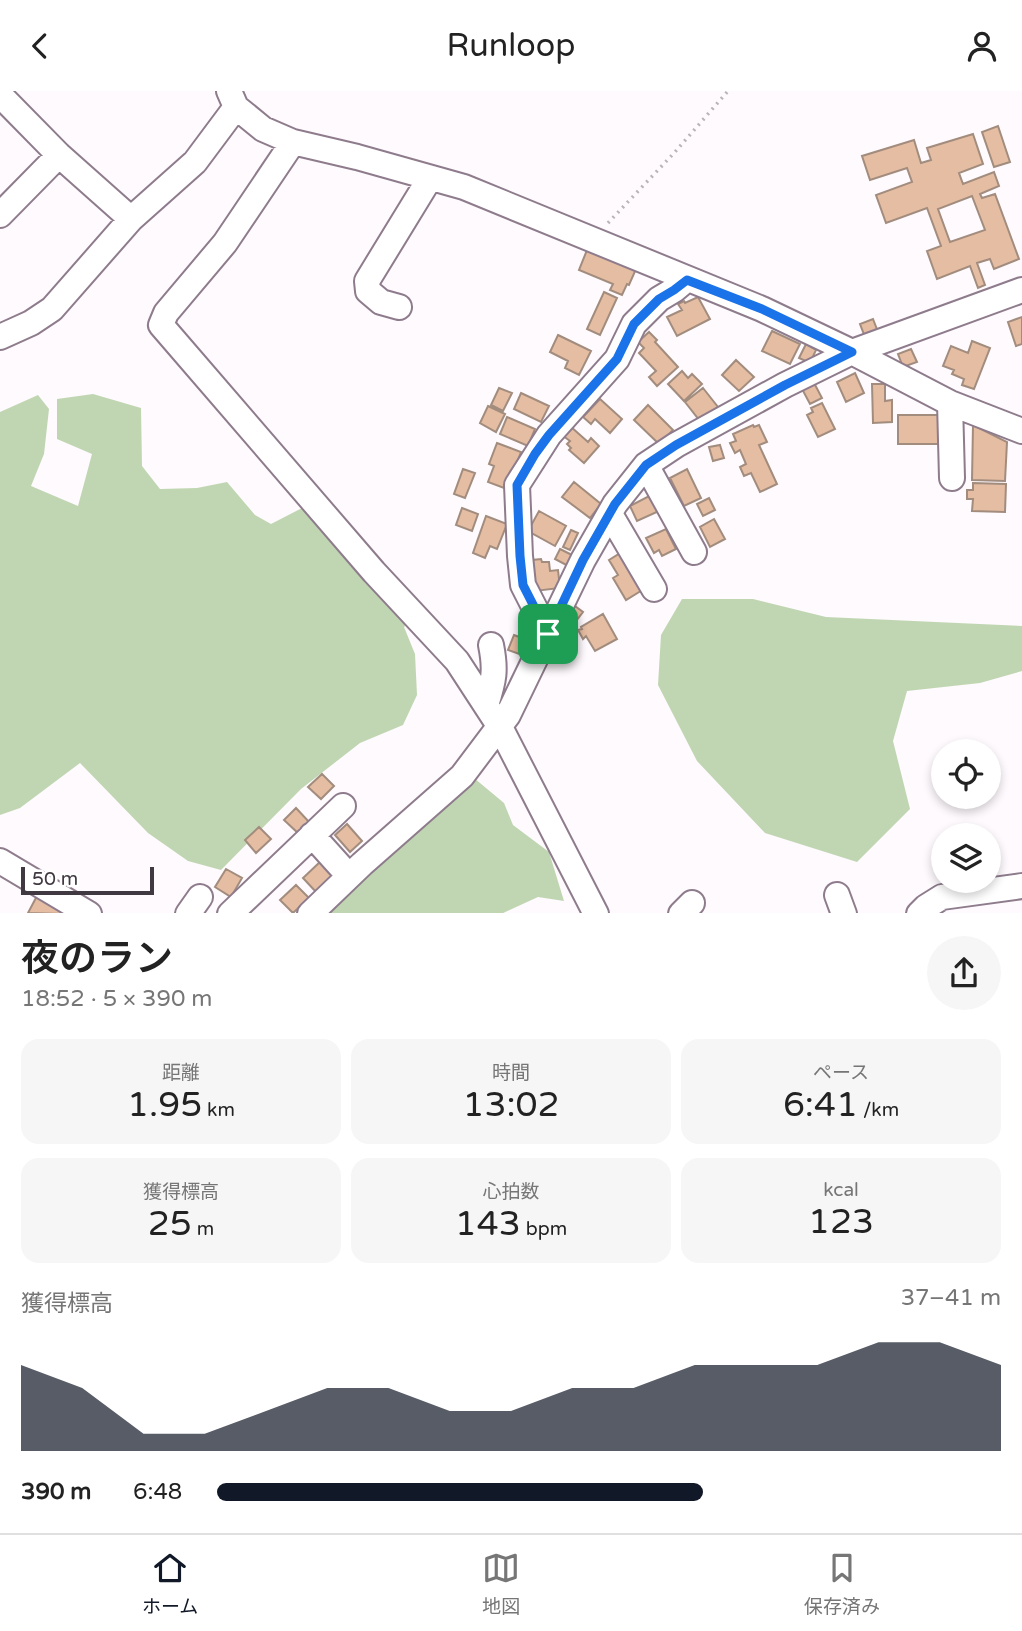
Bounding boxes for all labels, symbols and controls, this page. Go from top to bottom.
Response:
icon: back [21,27,59,65]
text: Runloop [447,27,575,65]
icon: person [963,27,1001,65]
pin [518,604,578,664]
icon: arrive [529,615,567,653]
map controls [931,739,1001,893]
button: locate [931,739,1001,809]
button: layers [931,823,1001,893]
scale bar [21,865,154,896]
text: 50 m [32,868,78,890]
text: 夜のラン [21,936,173,982]
button: share [927,936,1001,1010]
text: 18:52 · 5 × 390 m [21,985,212,1013]
text: 距離 [162,1062,200,1084]
text: 時間 [492,1062,530,1084]
text: ペース [813,1062,869,1084]
text: 1.95 [127,1084,202,1126]
text: 13:02 [462,1084,560,1126]
text: 6:41 [783,1084,858,1126]
text: km [202,1099,235,1121]
text: /km [858,1099,899,1121]
text: kcal [823,1179,859,1201]
text: 獲得標高 [143,1181,219,1203]
text: 心拍数 [482,1181,540,1203]
text: 123 [808,1201,874,1243]
text: 25 [148,1203,192,1245]
text: 143 [455,1203,521,1245]
text: m [192,1218,214,1240]
text: bpm [521,1218,567,1240]
text: 37–41 m [901,1284,1001,1312]
text: 獲得標高 [21,1290,113,1318]
text: 390 m [21,1478,91,1506]
text: 6:48 [133,1478,182,1506]
tab: ホーム [142,1549,198,1618]
tab: 地図 [482,1549,520,1618]
tab: 保存済み [804,1549,880,1618]

